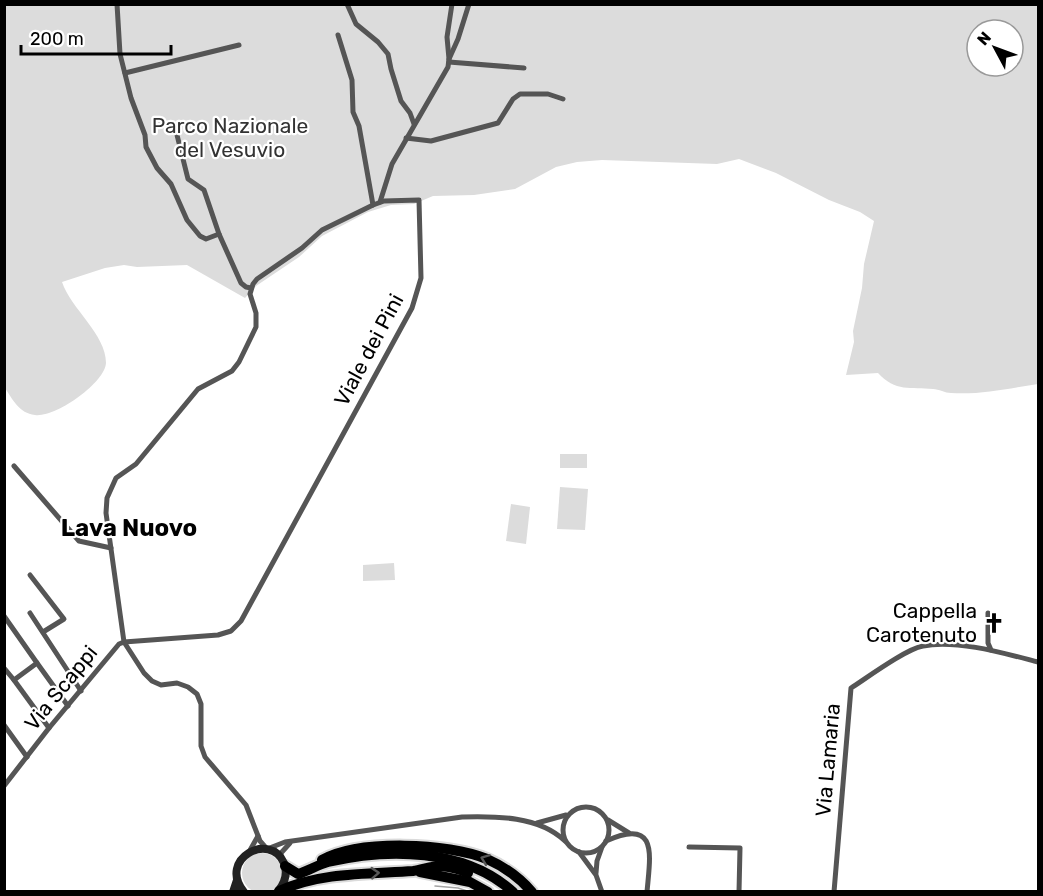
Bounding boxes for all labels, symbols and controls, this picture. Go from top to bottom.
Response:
scale bar [21,18,171,56]
north arrow [965,18,1025,78]
text: 200 m [30,28,84,50]
text: N [973,28,995,49]
park label: Parco Nazionale del Vesuvio [152,113,308,162]
street label: Viale dei Pini [329,289,409,410]
district label: Lava Nuovo [61,514,197,542]
place label: Cappella Carotenuto [866,598,977,647]
church icon: Cappella Carotenuto [982,611,1006,635]
street label: Via Scappi [19,640,102,735]
street label: Via Lamaria [810,702,845,818]
one-way arrow [480,854,491,866]
one-way arrow [371,867,380,880]

